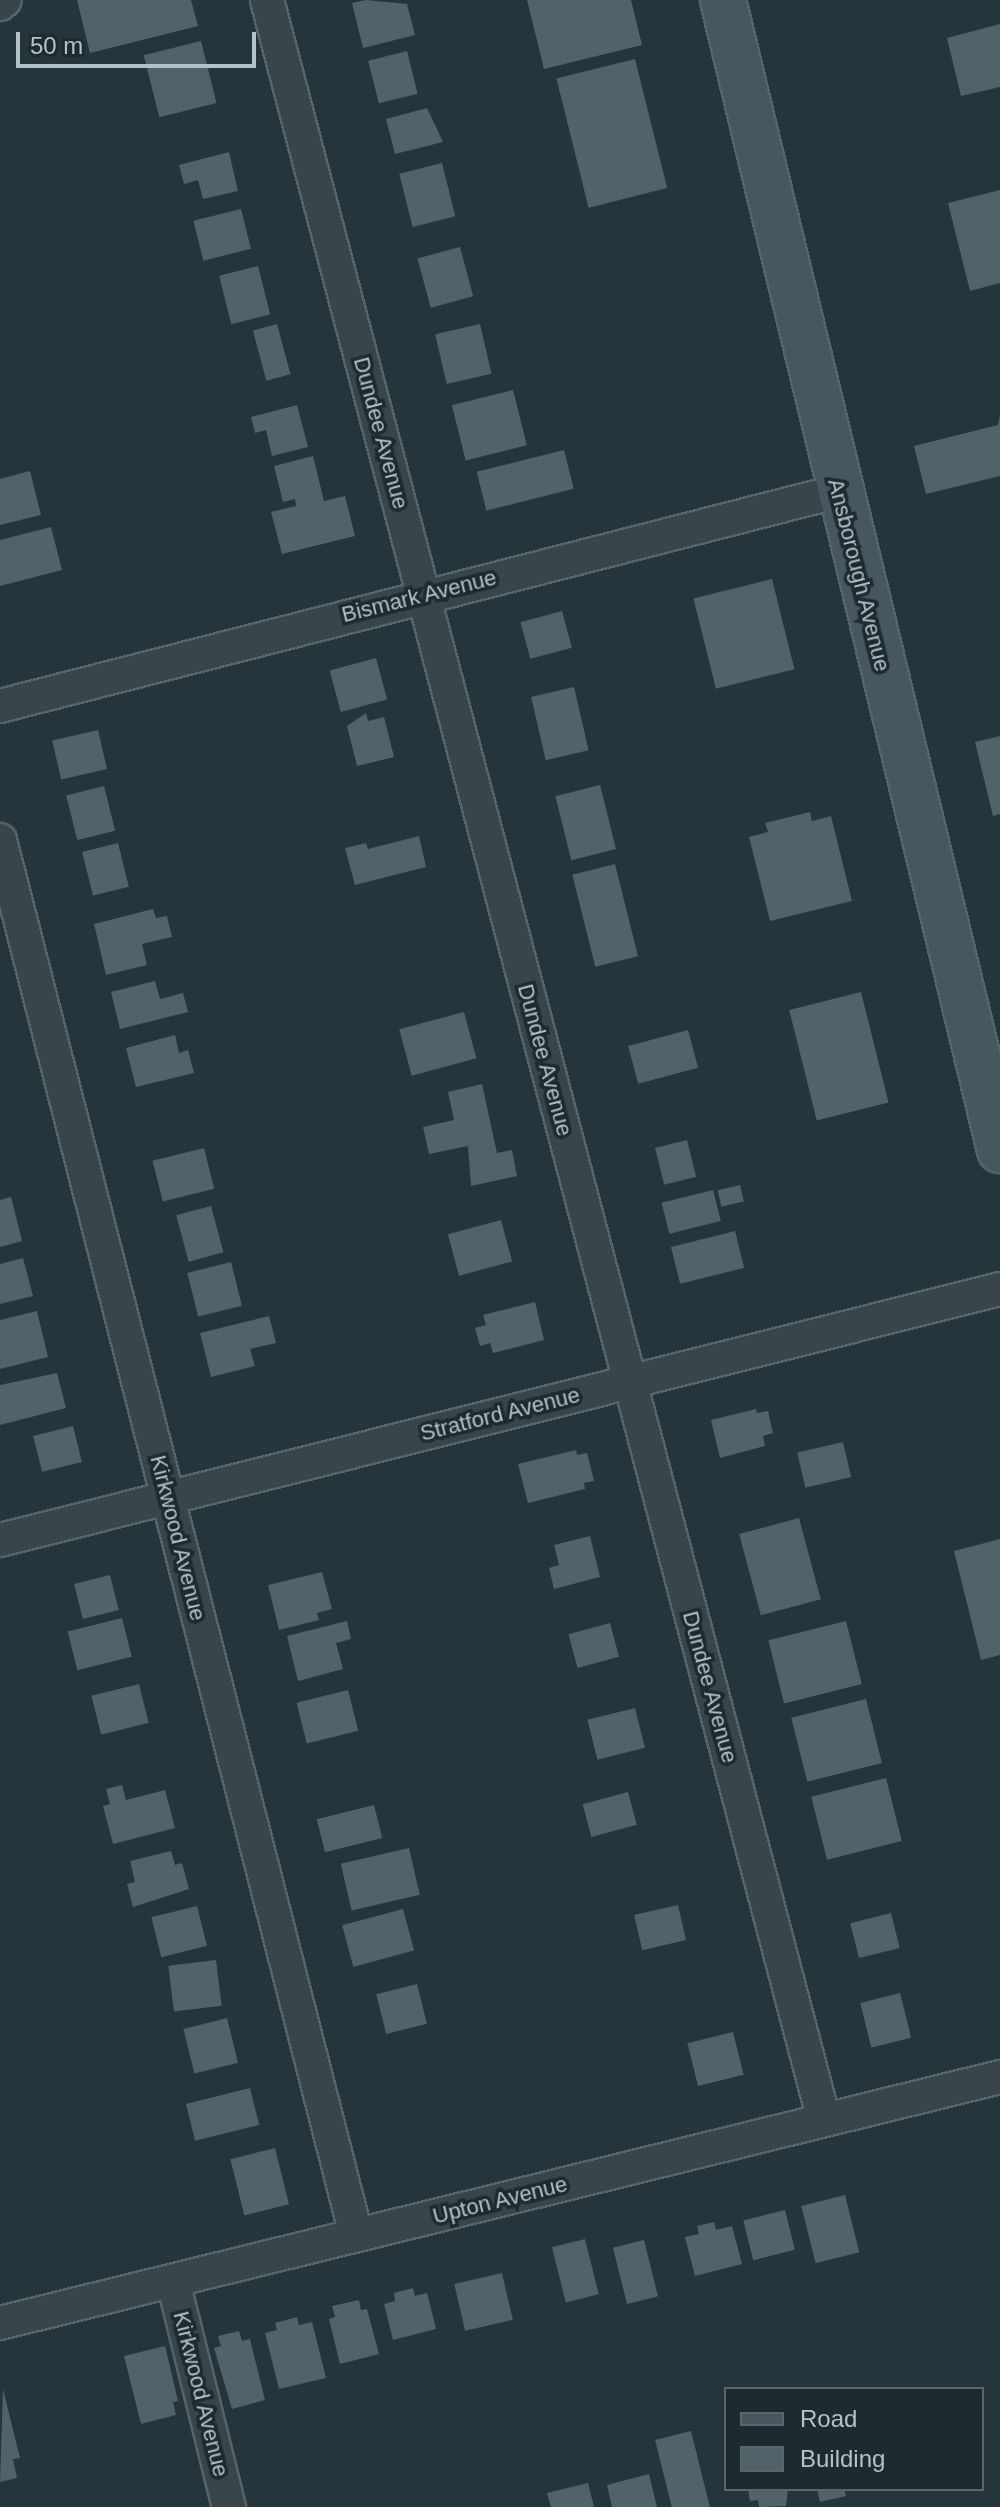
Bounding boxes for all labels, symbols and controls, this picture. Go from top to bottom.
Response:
scale bar [20,16,260,66]
text: 50 m [30,32,83,59]
street label: Dundee Avenue [348,354,414,512]
street label: Ansborough Avenue [822,475,896,675]
street label: Bismark Avenue [338,564,500,628]
street label: Dundee Avenue [512,981,578,1139]
street label: Stratford Avenue [417,1381,583,1447]
street label: Kirkwood Avenue [145,1452,211,1624]
street label: Dundee Avenue [677,1608,743,1766]
street label: Upton Avenue [429,2170,571,2230]
street label: Kirkwood Avenue [168,2308,234,2480]
legend [724,2387,984,2491]
text: Road [800,2405,857,2432]
text: Building [800,2445,885,2472]

